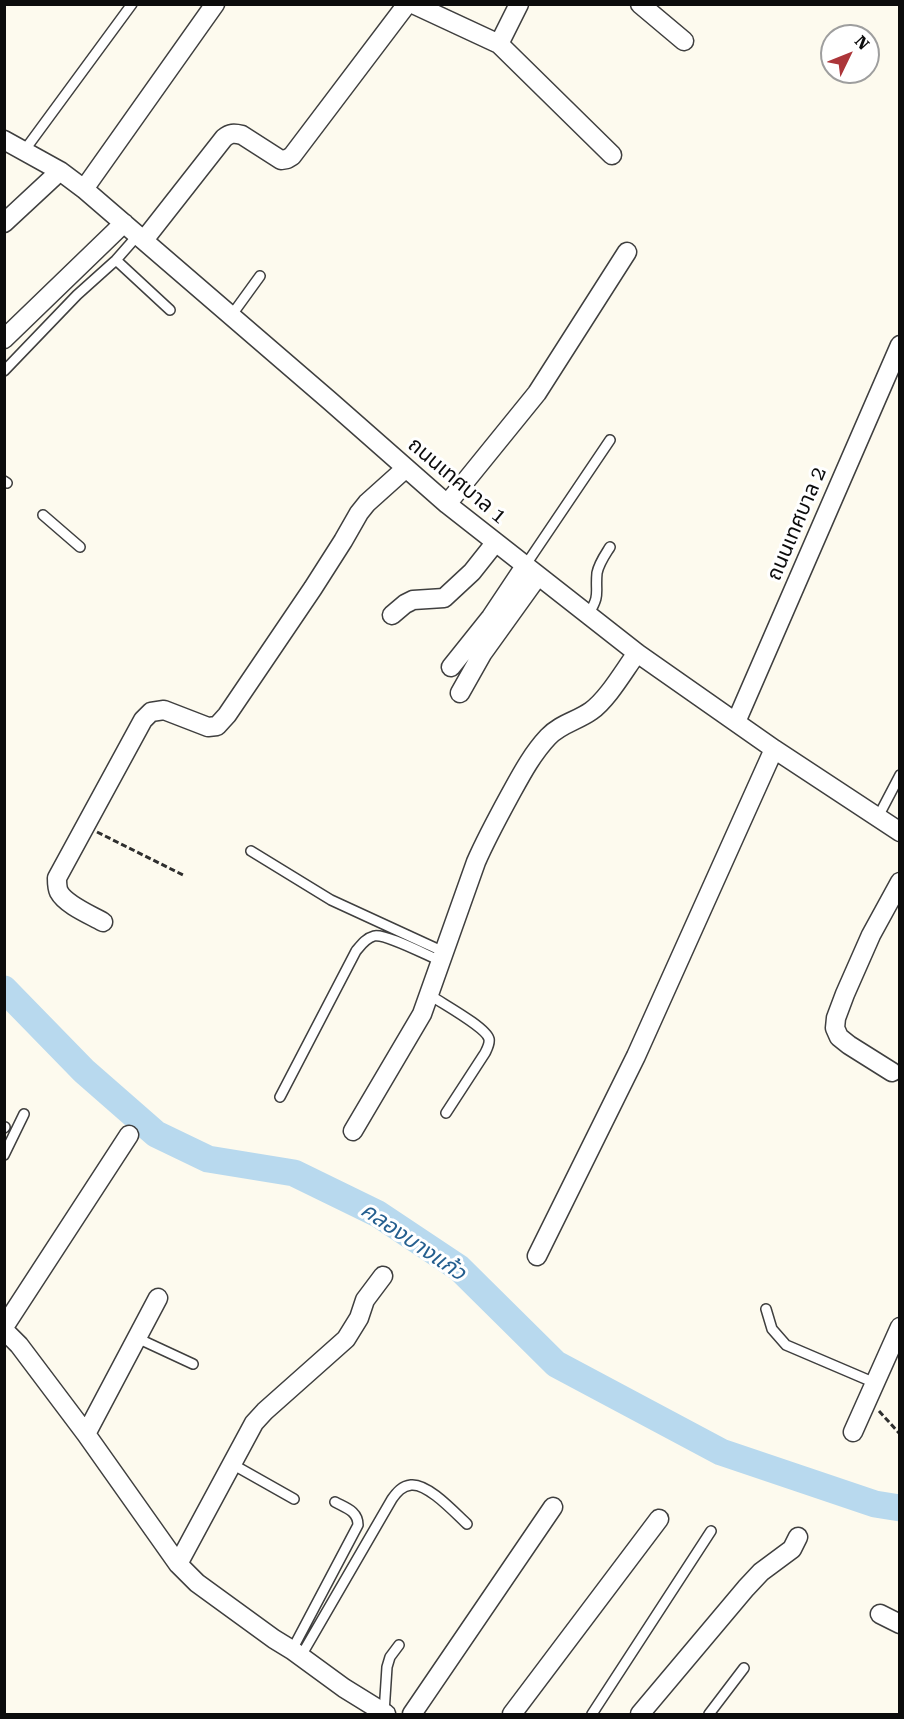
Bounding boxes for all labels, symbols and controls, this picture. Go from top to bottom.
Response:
north arrow [820,24,880,84]
text: N [851,32,873,54]
street label: ถนนเทศบาล 1 [403,433,511,529]
street label: ถนนเทศบาล 2 [762,463,832,585]
water label: คลองบางแก้ว [355,1197,471,1287]

